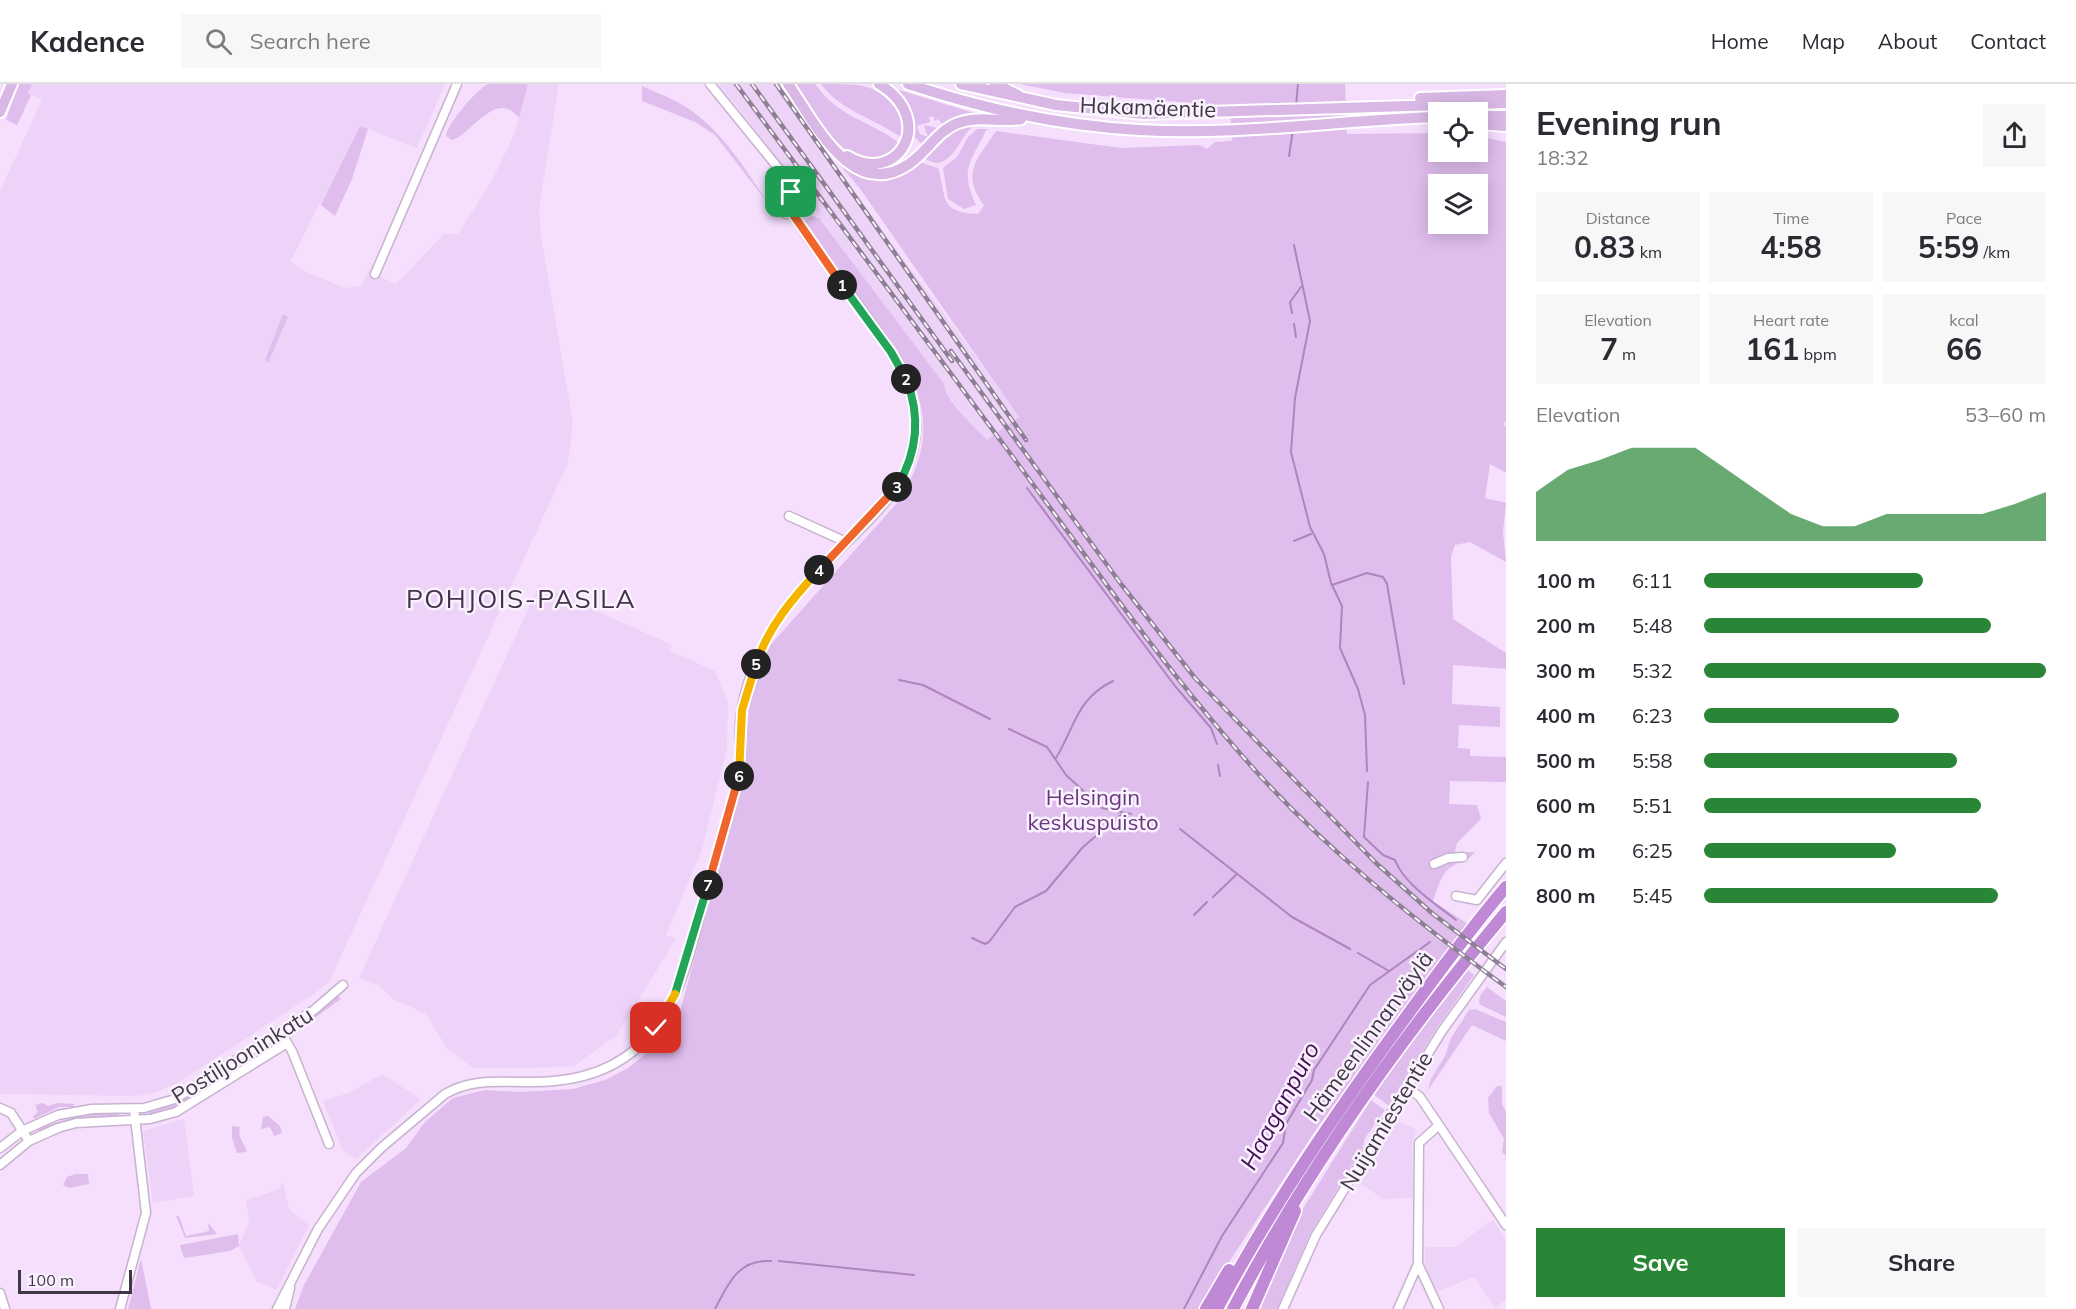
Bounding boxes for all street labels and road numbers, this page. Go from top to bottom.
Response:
street label: Hakamäentie [1079,91,1217,123]
street label: Hämeenlinnanväylä [1297,945,1439,1127]
street label: Postiljooninkatu [166,1000,318,1110]
street label: Nuijamiestentie [1333,1046,1439,1196]

